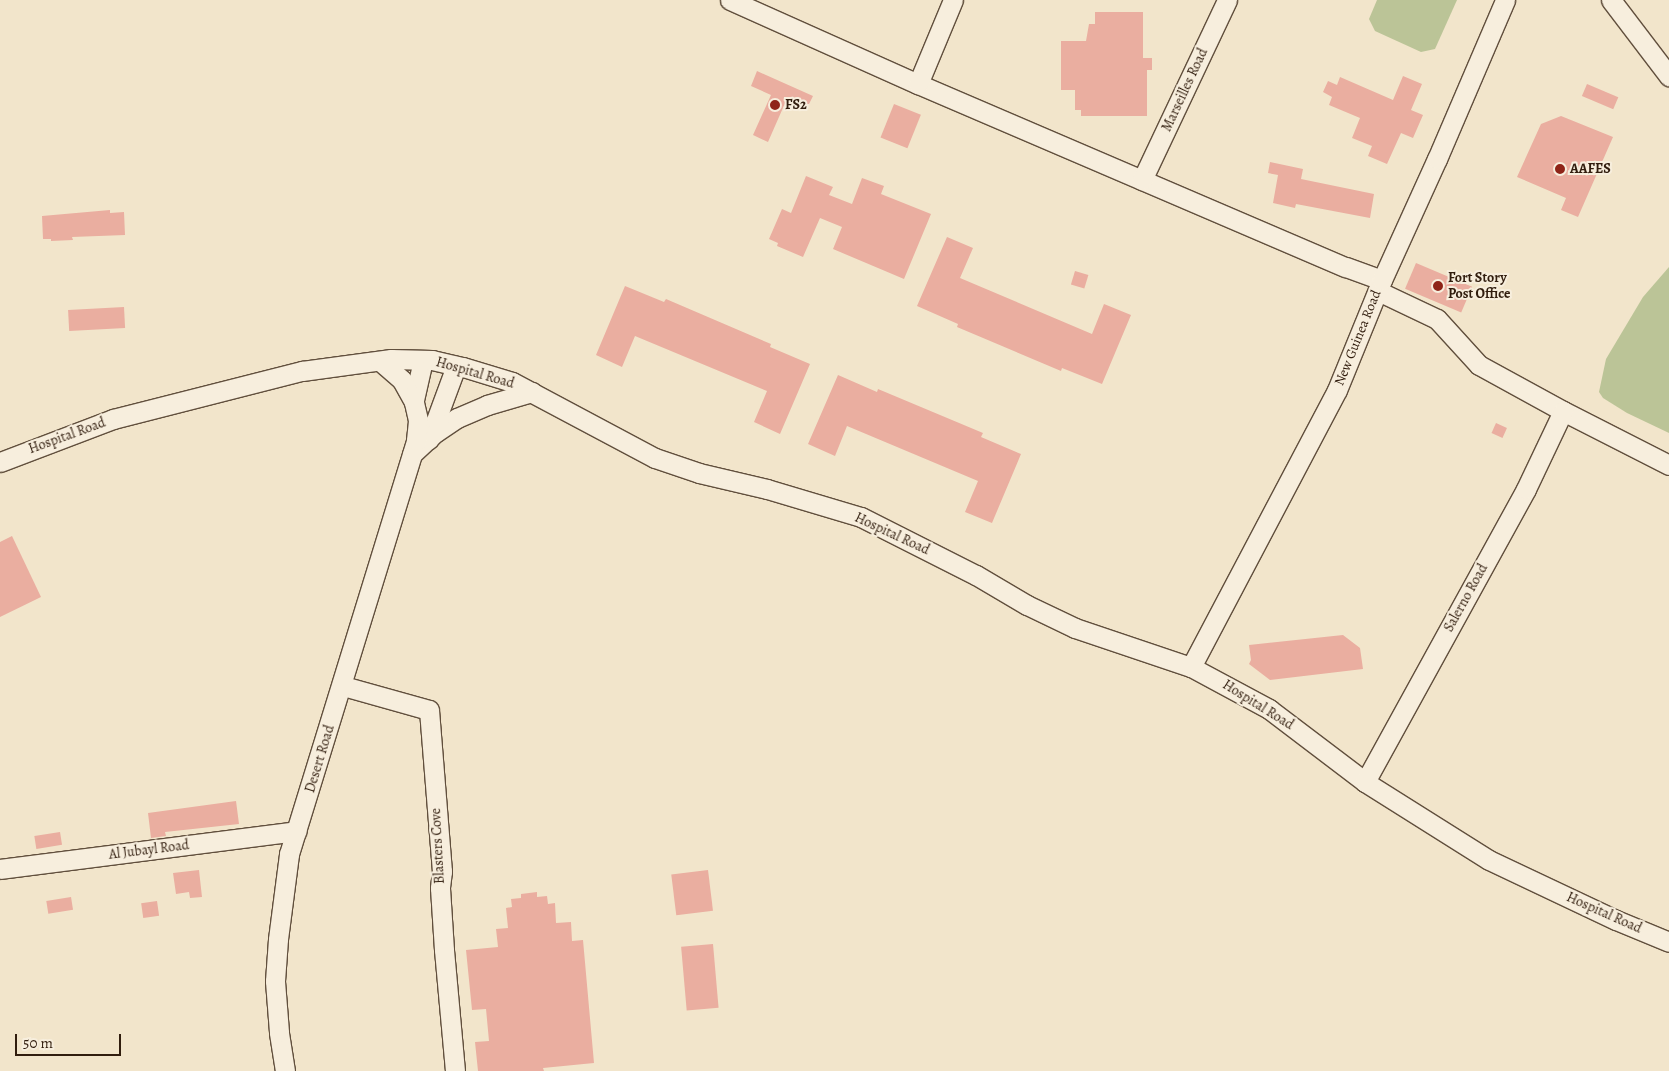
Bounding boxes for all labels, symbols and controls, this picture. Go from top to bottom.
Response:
street label: Marseilles Road [1158,46,1212,134]
place label: FS2 [785,97,807,113]
marker: FS2 [769,99,781,111]
place label: AAFES [1570,161,1611,177]
marker: AAFES [1554,163,1566,175]
place label: Fort Story Post Office [1448,270,1511,302]
marker: Fort Story Post Office [1432,280,1444,292]
street label: New Guinea Road [1331,288,1385,388]
street label: Hospital Road [434,354,516,392]
street label: Hospital Road [26,414,108,458]
street label: Hospital Road [852,509,932,559]
street label: Salerno Road [1440,561,1492,635]
street label: Hospital Road [1219,676,1297,734]
street label: Desert Road [302,723,338,795]
street label: Blasters Cove [428,808,448,884]
street label: Al Jubayl Road [108,837,190,863]
street label: Hospital Road [1564,889,1644,937]
scale bar [18,1024,124,1056]
text: 50 m [23,1033,53,1053]

